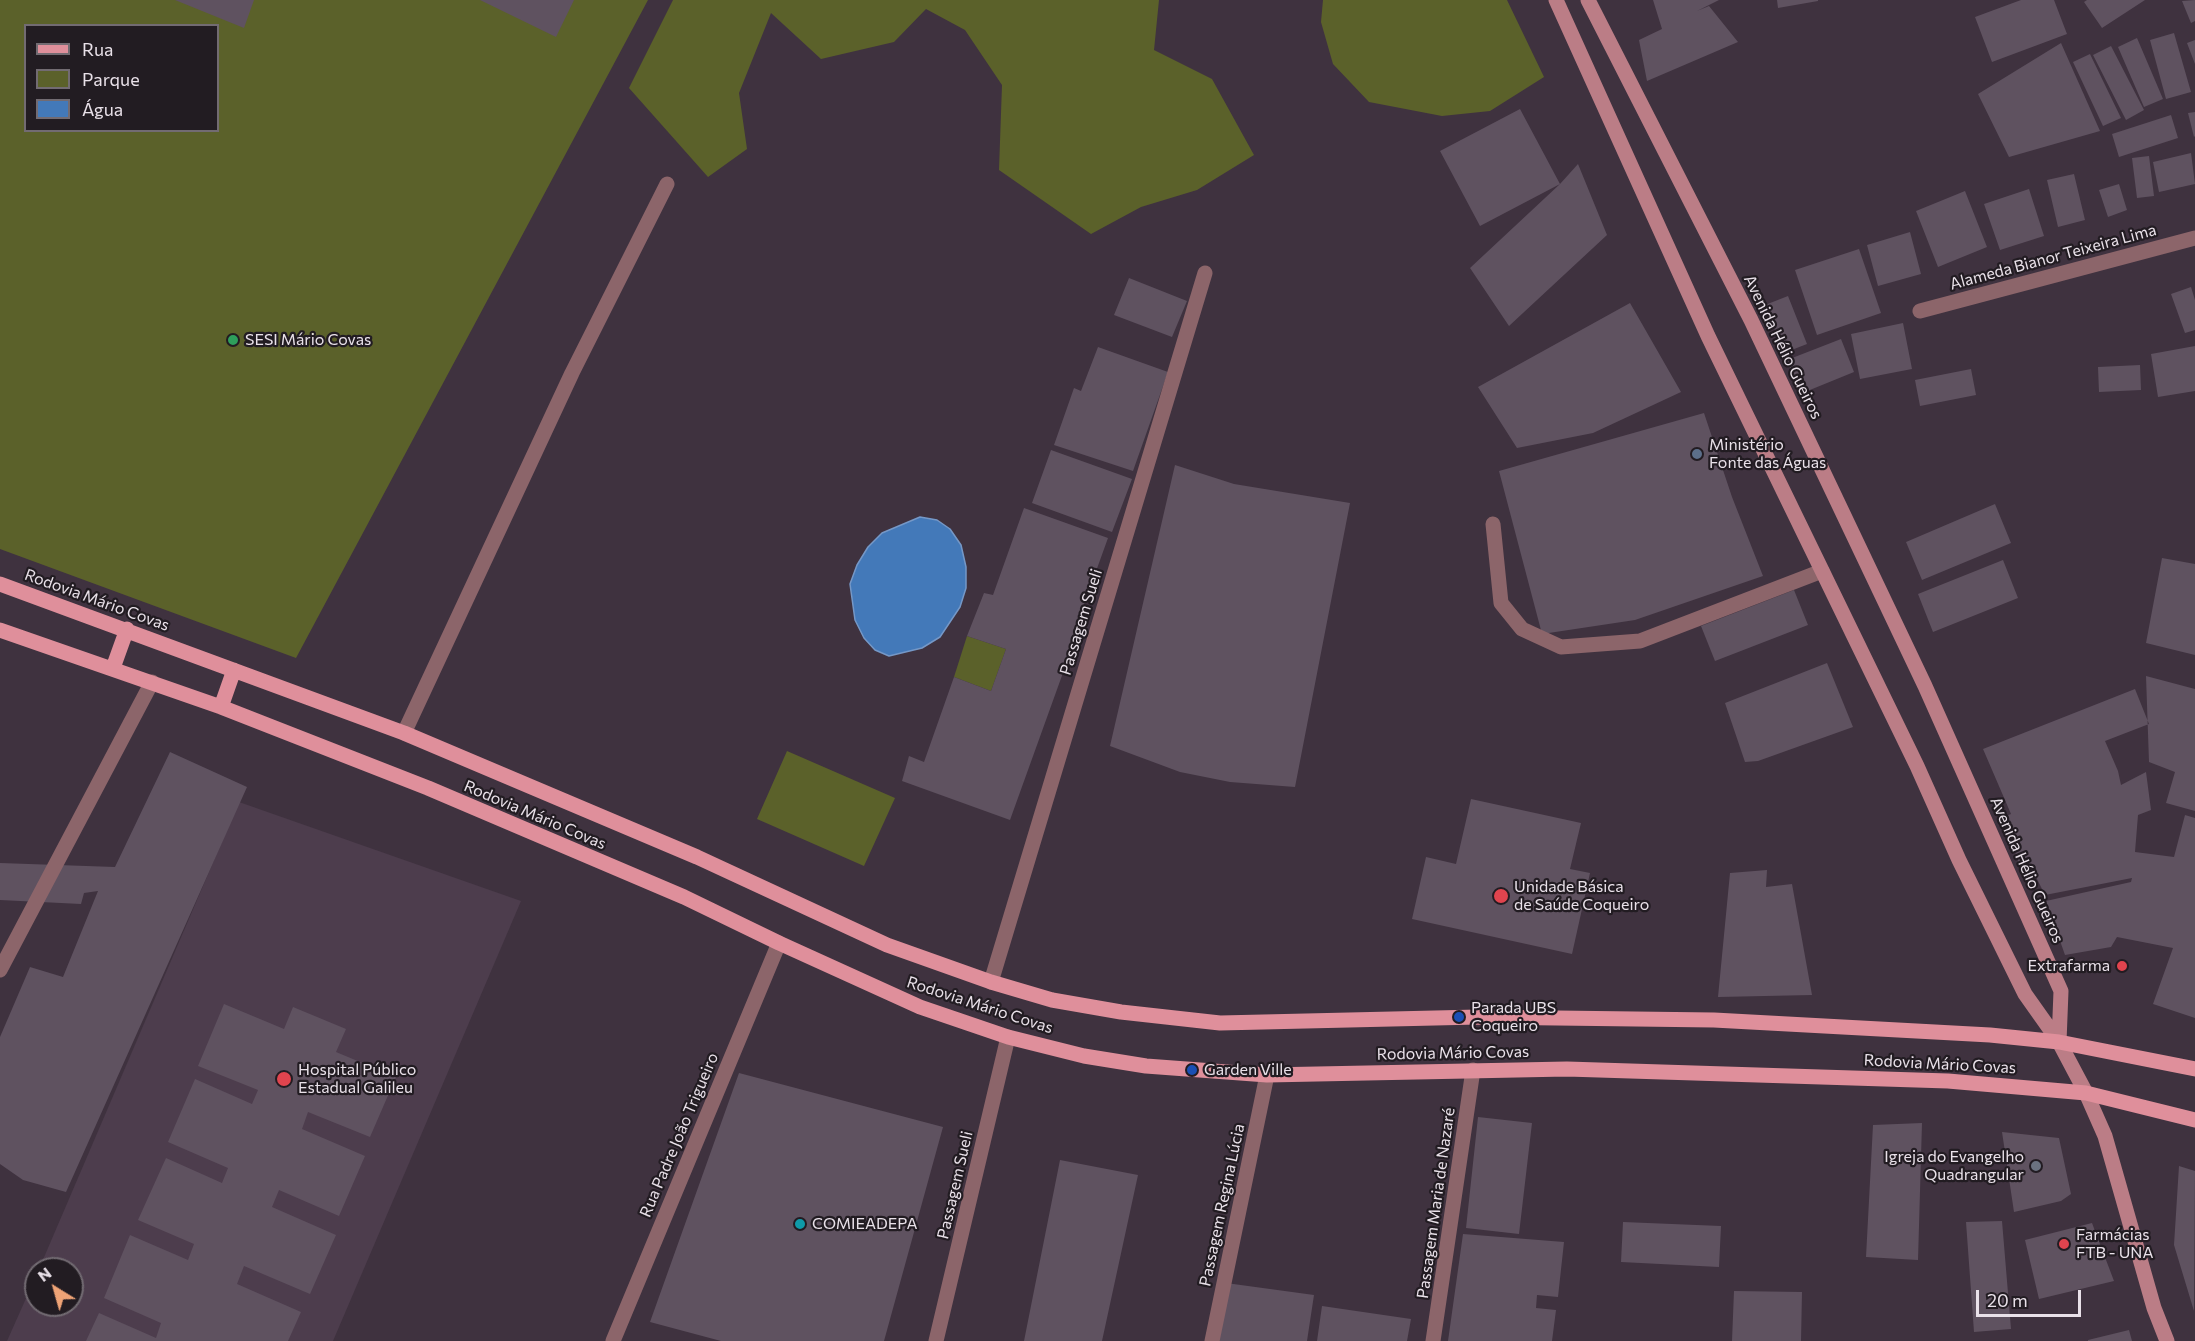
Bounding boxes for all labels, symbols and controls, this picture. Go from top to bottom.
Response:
legend [24,24,219,132]
text: Rua [82,38,113,60]
text: Parque [82,68,140,90]
text: Água [82,98,123,120]
street label: Alameda Bianor Teixeira Lima [1948,220,2158,294]
street label: Avenida Hélio Gueiros [1740,272,1826,422]
place label: SESI Mário Covas [245,330,371,350]
marker: SESI Mário Covas [226,333,240,347]
place label: Ministério Fonte das Águas [1709,435,1826,473]
marker: Ministério Fonte das Águas [1690,447,1704,461]
street label: Rodovia Mário Covas [22,565,172,635]
street label: Passagem Sueli [1056,566,1106,678]
street label: Rodovia Mário Covas [461,776,609,854]
street label: Avenida Hélio Gueiros [1986,794,2068,946]
place label: Unidade Básica de Saúde Coqueiro [1514,877,1649,915]
marker: Unidade Básica de Saúde Coqueiro [1492,887,1510,905]
place label: Extrafarma [2028,956,2110,976]
marker: Extrafarma [2115,959,2129,973]
street label: Rodovia Mário Covas [904,972,1056,1038]
place label: Parada UBS Coqueiro [1471,998,1556,1036]
marker: Parada UBS Coqueiro [1452,1010,1466,1024]
street label: Rodovia Mário Covas [1377,1042,1529,1064]
street label: Rua Padre João Trigueiro [636,1050,722,1220]
street label: Rodovia Mário Covas [1863,1050,2017,1078]
place label: Hospital Público Estadual Galileu [298,1060,416,1098]
place label: Garden Ville [1204,1060,1292,1080]
marker: Garden Ville [1185,1063,1199,1077]
marker: Hospital Público Estadual Galileu [275,1070,293,1088]
street label: Passagem Maria de Nazaré [1413,1106,1459,1300]
street label: Passagem Regina Lúcia [1195,1122,1249,1288]
street label: Passagem Sueli [933,1129,977,1241]
place label: Igreja do Evangelho Quadrangular [1884,1147,2024,1185]
marker: Igreja do Evangelho Quadrangular [2029,1159,2043,1173]
place label: COMIEADEPA [812,1214,918,1234]
marker: COMIEADEPA [793,1217,807,1231]
place label: Farmácias FTB - UNA [2076,1225,2153,1263]
marker: Farmácias FTB - UNA [2057,1237,2071,1251]
north arrow [24,1257,84,1317]
text: N [34,1263,55,1285]
scale bar [1979,1278,2084,1316]
text: 20 m [1987,1289,2028,1311]

